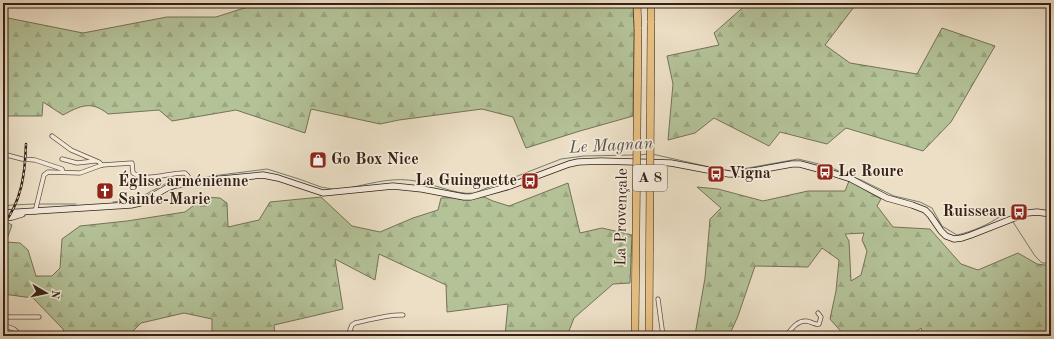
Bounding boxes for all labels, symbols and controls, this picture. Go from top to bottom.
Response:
water label: Le Magnan [567,135,654,157]
shop icon: Go Box Nice [308,150,328,170]
place label: Go Box Nice [331,152,419,168]
bus stop icon: Le Roure [815,162,835,182]
bus stop icon: Vigna [706,164,726,184]
place label: Le Roure [838,164,904,180]
road number: A 8 [633,165,667,191]
place label: Vigna [729,166,771,182]
street label: La Provençale [613,168,631,266]
place label: Église arménienne Sainte-Marie [118,170,248,208]
bus stop icon: La Guinguette [520,171,540,191]
place label: La Guinguette [415,173,517,189]
church icon: Église arménienne Sainte-Marie [95,181,115,201]
bus stop icon: Ruisseau [1009,202,1029,222]
place label: Ruisseau [943,204,1006,220]
north arrow [26,273,66,313]
text: N [48,289,60,300]

